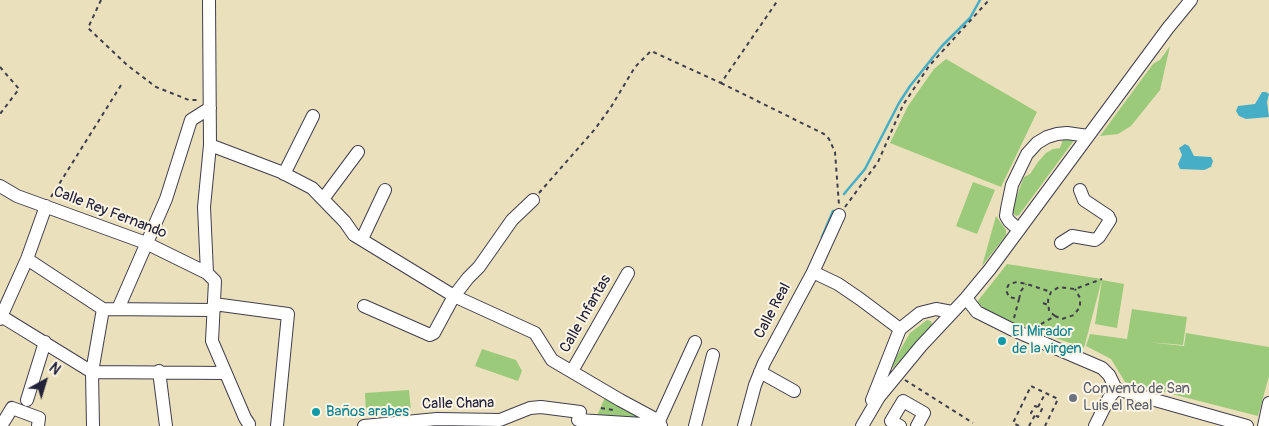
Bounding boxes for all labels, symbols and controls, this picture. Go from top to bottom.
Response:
street label: Calle Rey Fernando [51,183,169,243]
street label: Calle Infantas [557,272,615,356]
street label: Calle Real [751,280,795,342]
place label: El Mirador de la virgen [1012,323,1082,358]
marker: El Mirador de la virgen [996,335,1008,347]
north arrow [20,356,70,406]
text: N [46,359,64,379]
place label: Convento de San Luis el Real [1083,380,1190,415]
marker: Convento de San Luis el Real [1067,392,1079,404]
street label: Calle Chana [422,394,494,414]
place label: Baños arabes [326,403,409,421]
marker: Baños arabes [310,406,322,418]

